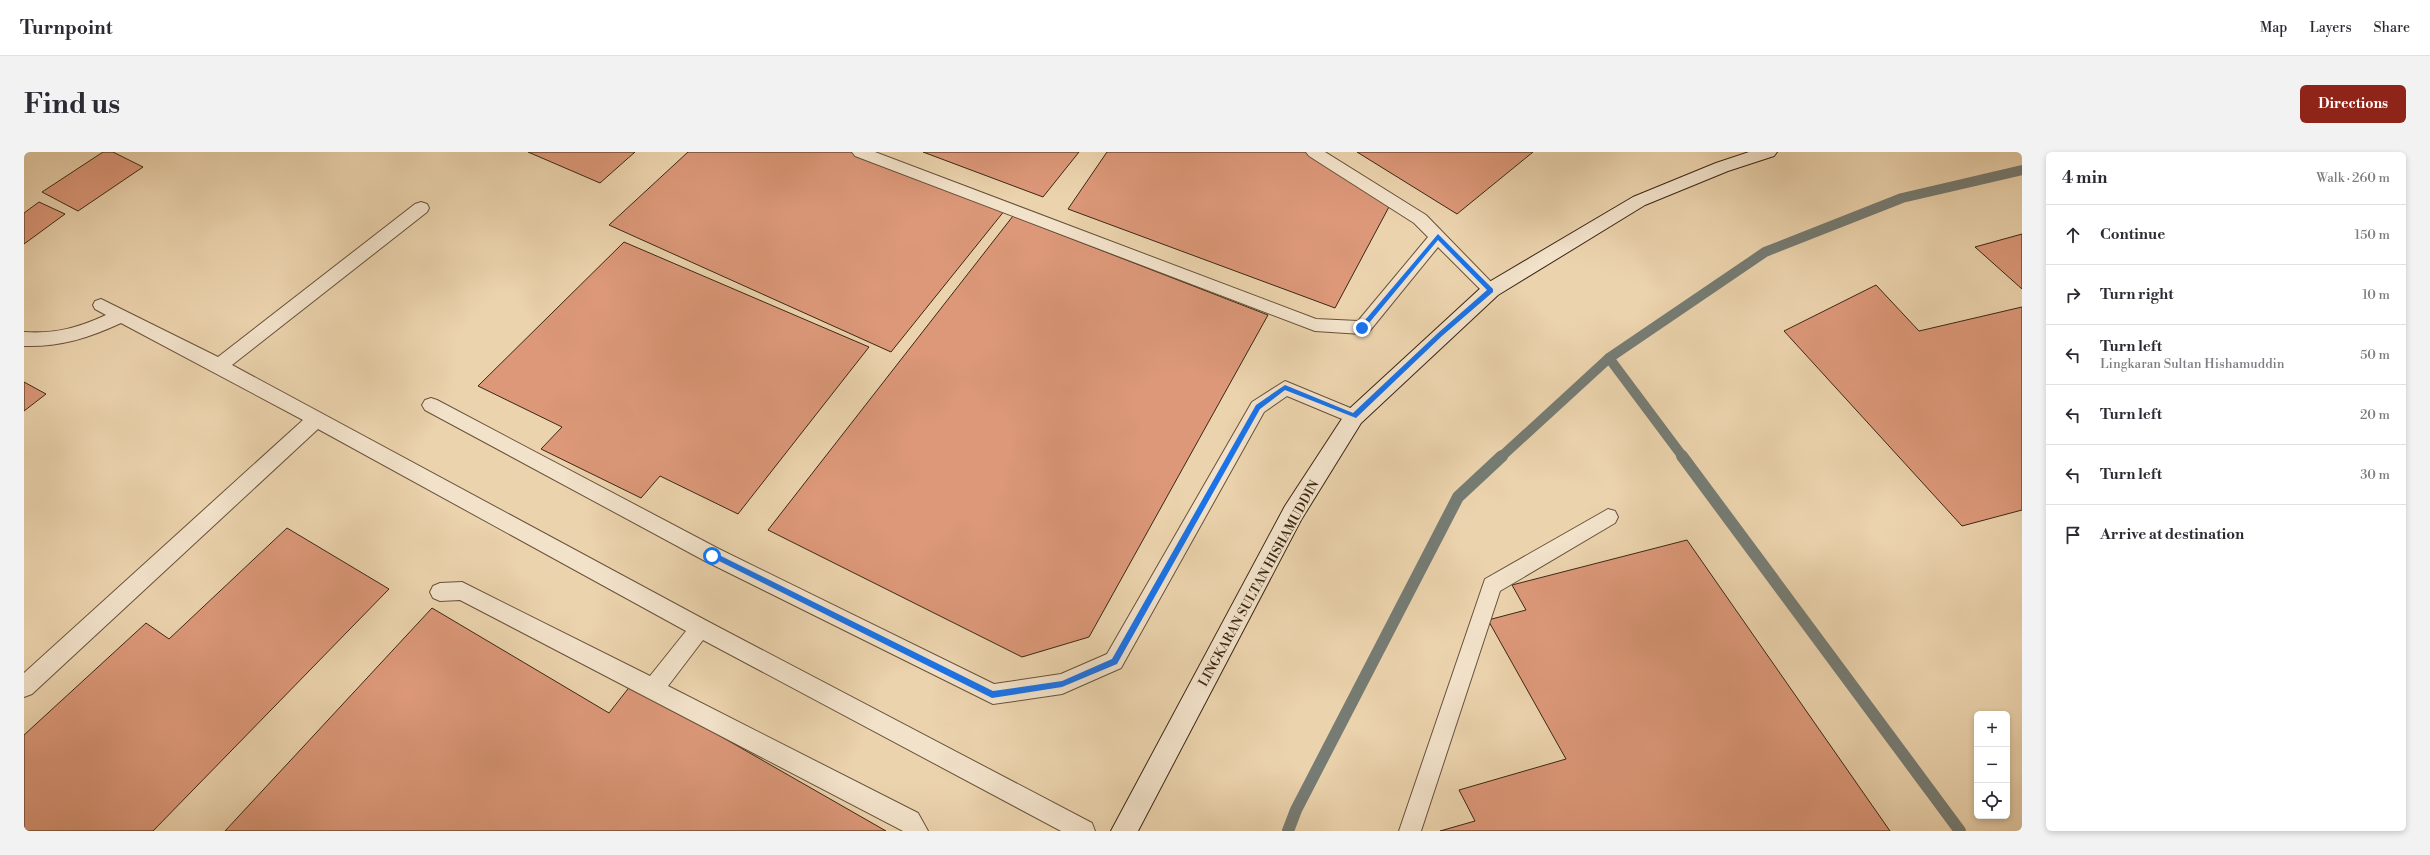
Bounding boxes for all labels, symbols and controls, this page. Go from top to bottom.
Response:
text: Turnpoint [20,16,113,40]
text: Map [2260,19,2287,37]
text: Layers [2309,19,2352,37]
text: Share [2374,19,2410,37]
button: Directions [2300,85,2406,123]
text: Find us [24,87,120,122]
text: 4 min [2062,167,2107,189]
text: Walk · 260 m [2316,170,2390,186]
icon: ahead [2062,224,2084,246]
text: Continue [2100,225,2165,244]
text: 150 m [2355,227,2390,243]
icon: right [2062,284,2084,306]
text: Turn right [2100,285,2174,304]
text: 10 m [2362,287,2390,303]
route end [1353,319,1371,337]
text: Turn left [2100,337,2162,356]
icon: left [2062,344,2084,366]
text: 50 m [2360,347,2390,363]
text: Lingkaran Sultan Hishamuddin [2100,356,2285,372]
icon: left [2062,404,2084,426]
text: Turn left [2100,405,2162,424]
text: 20 m [2360,407,2390,423]
icon: left [2062,464,2084,486]
text: Turn left [2100,465,2162,484]
text: 30 m [2360,467,2390,483]
street label: LINGKARAN SULTAN HISHAMUDDIN [1195,477,1323,690]
icon: arrive [2062,524,2084,546]
text: Arrive at destination [2100,525,2244,544]
route start [703,547,721,565]
map controls [1974,711,2010,819]
button: + [1974,711,2010,747]
button: − [1974,747,2010,783]
button: locate [1974,783,2010,819]

